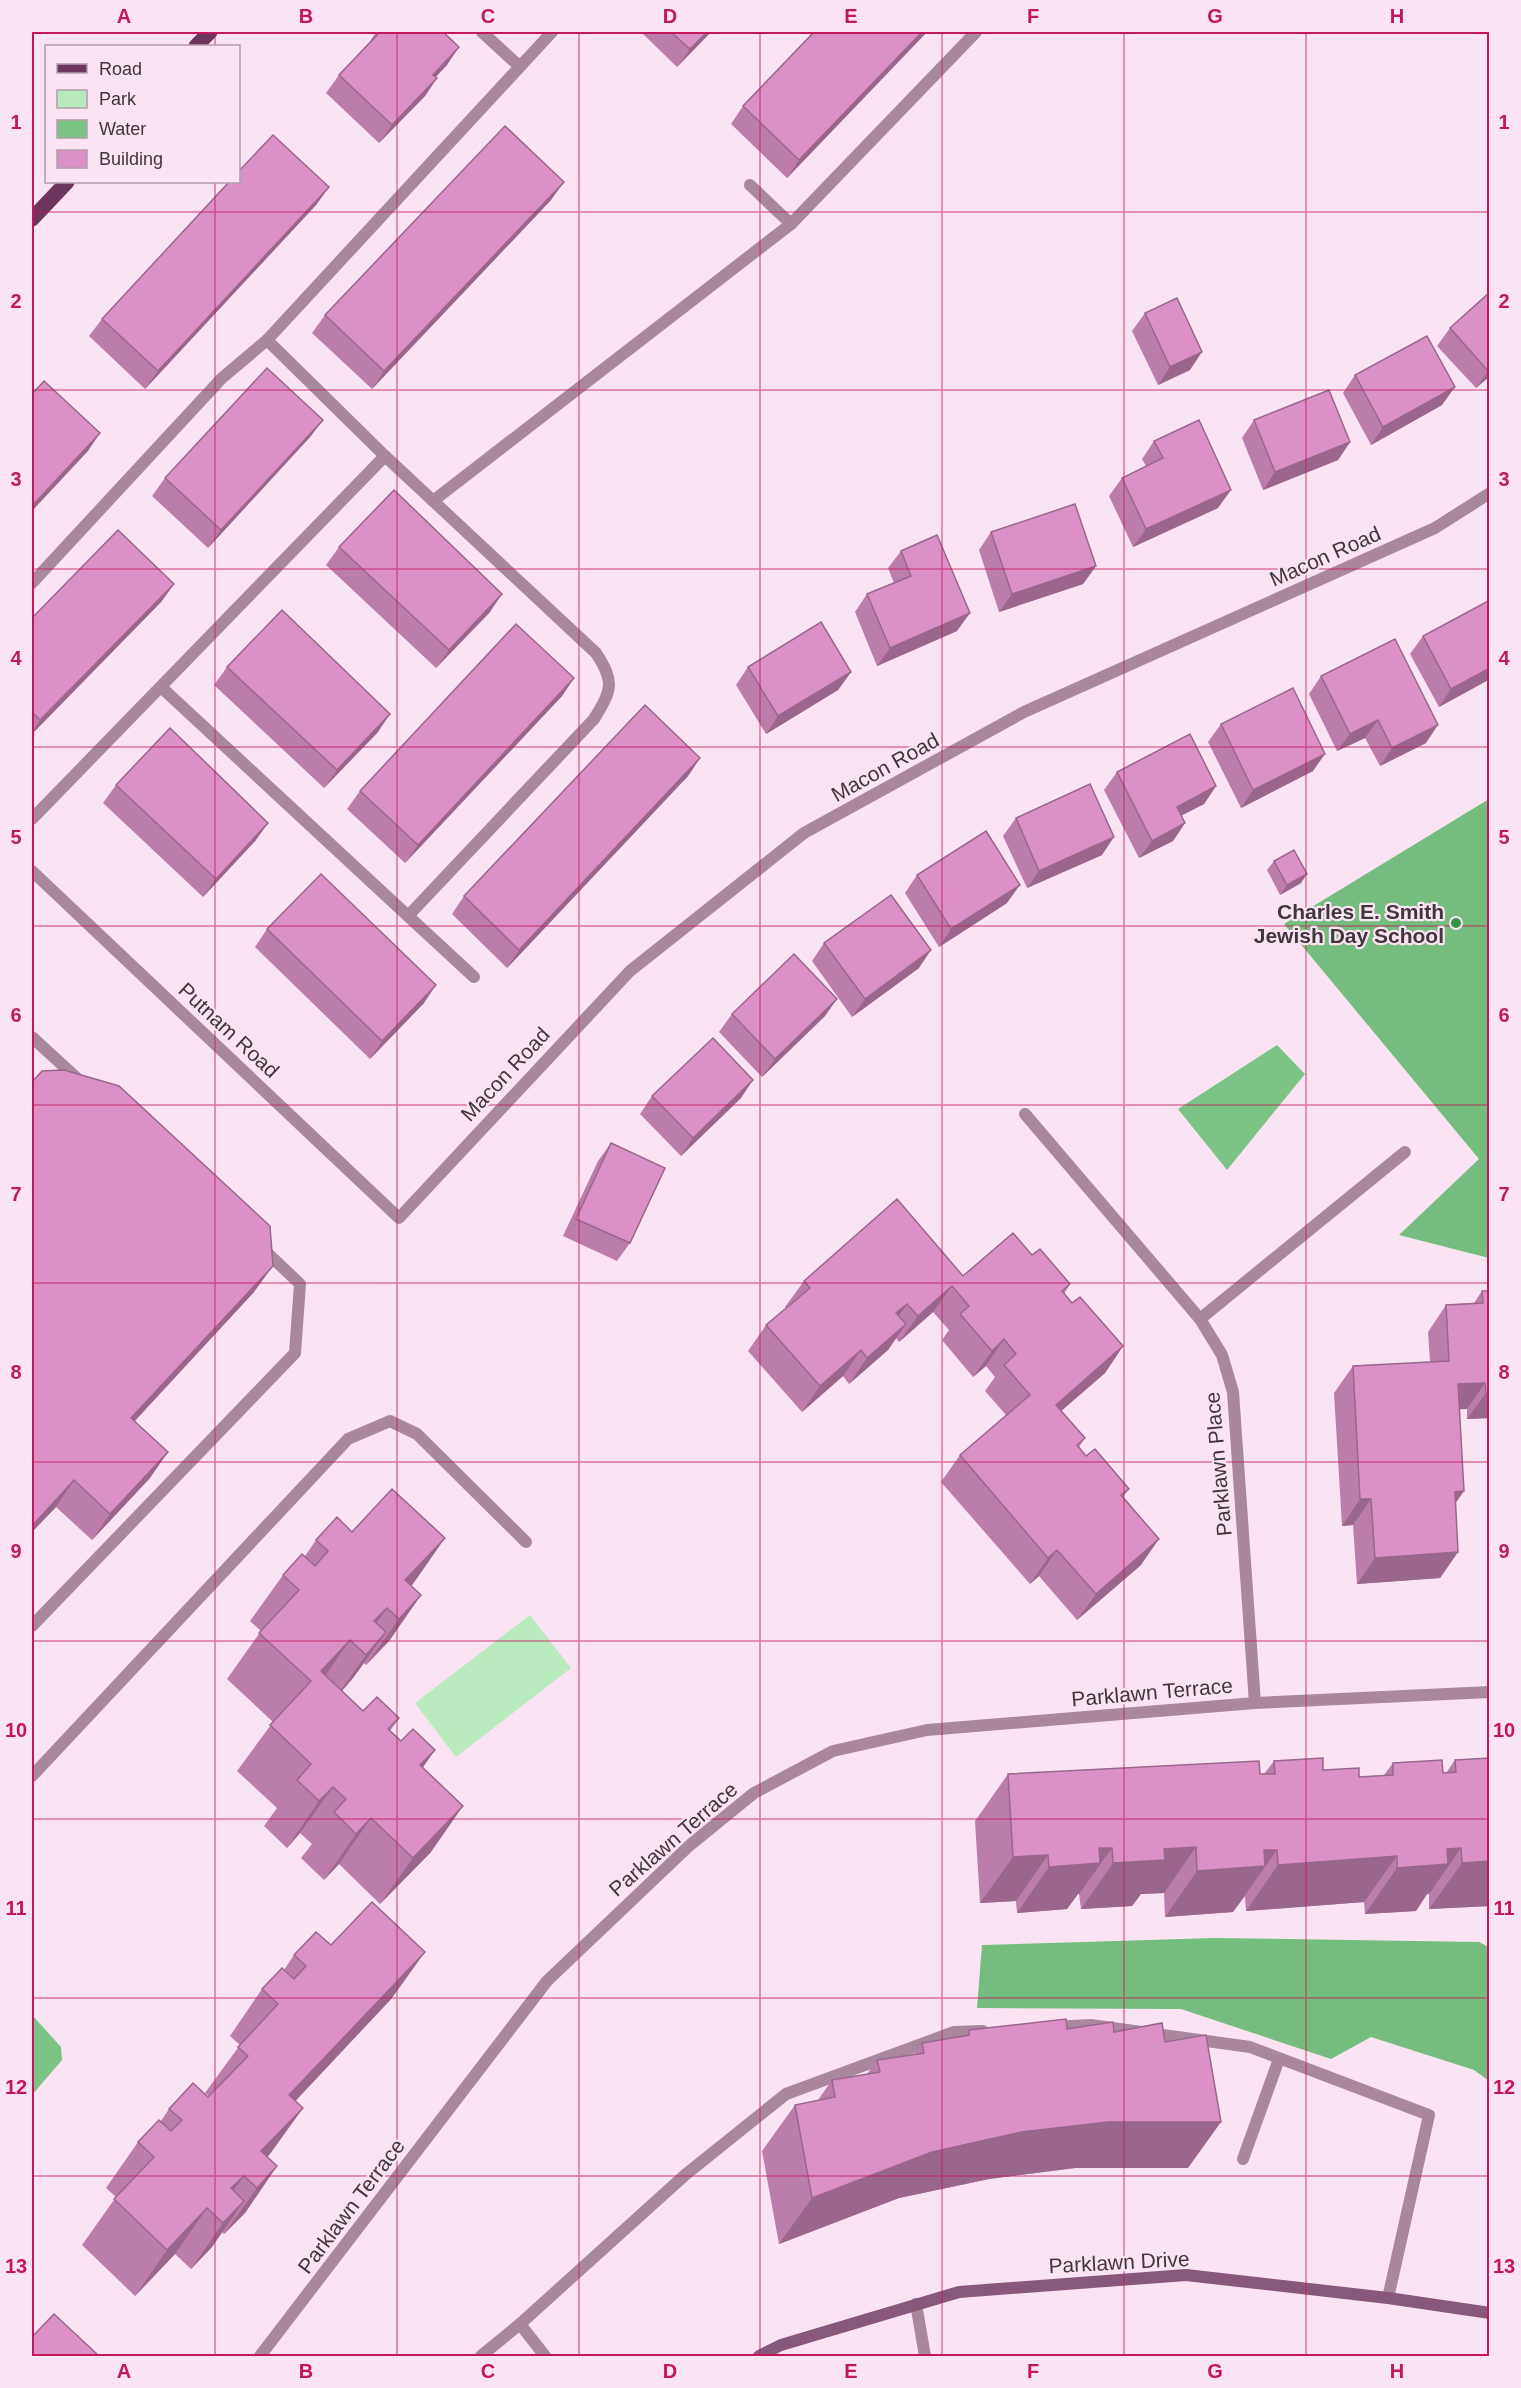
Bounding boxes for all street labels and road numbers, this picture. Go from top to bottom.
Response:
street label: Macon Road [1266,521,1384,591]
street label: Macon Road [827,728,943,806]
street label: Putnam Road [174,978,284,1082]
street label: Macon Road [456,1023,554,1125]
street label: Parklawn Place [1200,1391,1236,1537]
street label: Parklawn Terrace [1070,1673,1234,1711]
street label: Parklawn Terrace [604,1777,742,1901]
street label: Parklawn Terrace [293,2134,409,2278]
street label: Parklawn Drive [1048,2247,1190,2277]

